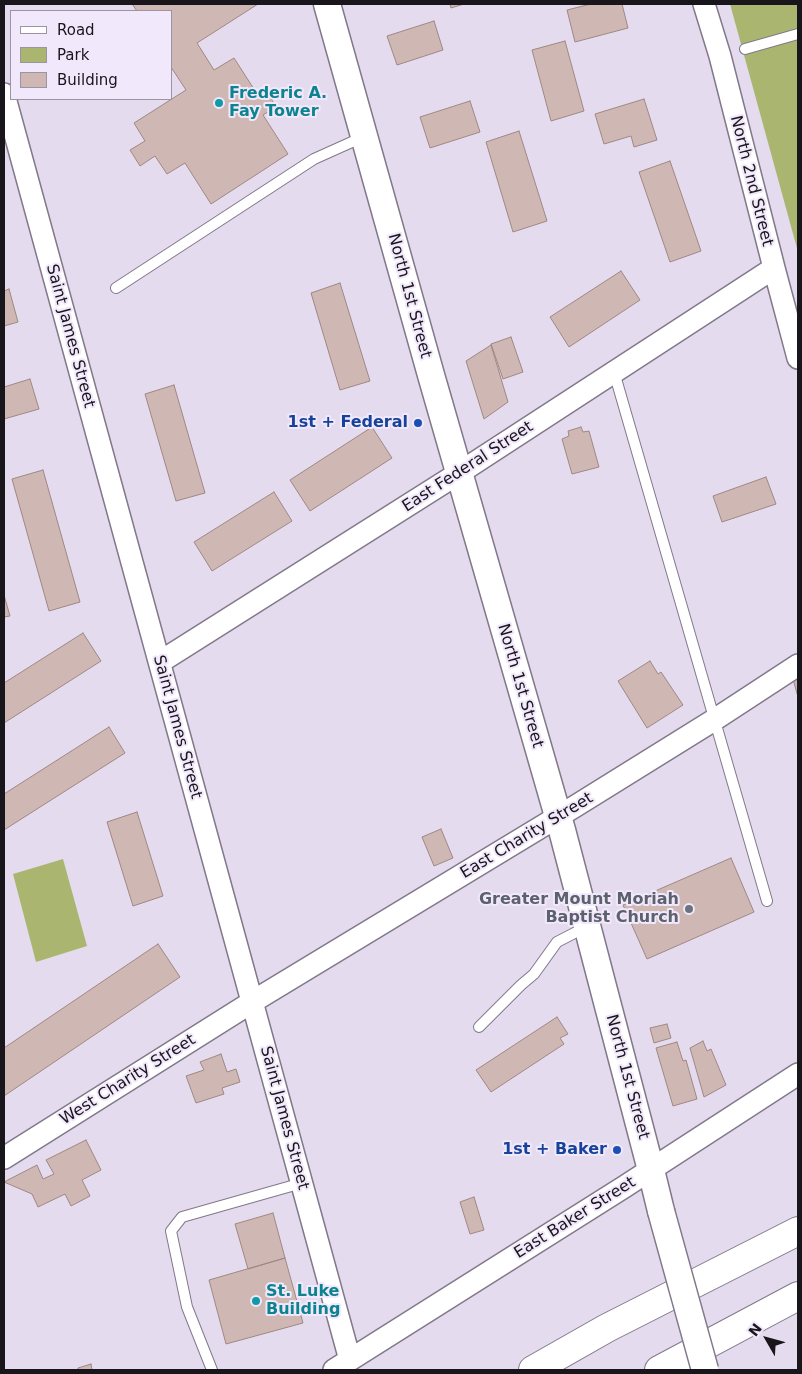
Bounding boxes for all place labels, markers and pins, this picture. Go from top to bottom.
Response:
place label: Frederic A. Fay Tower [229,84,327,122]
marker: Frederic A. Fay Tower [213,97,225,109]
place label: 1st + Federal [288,413,408,433]
marker: 1st + Federal [412,417,424,429]
place label: Greater Mount Moriah Baptist Church [479,890,679,928]
marker: Greater Mount Moriah Baptist Church [683,903,695,915]
place label: 1st + Baker [502,1140,607,1160]
marker: 1st + Baker [611,1144,623,1156]
place label: St. Luke Building [266,1282,340,1320]
marker: St. Luke Building [250,1295,262,1307]

